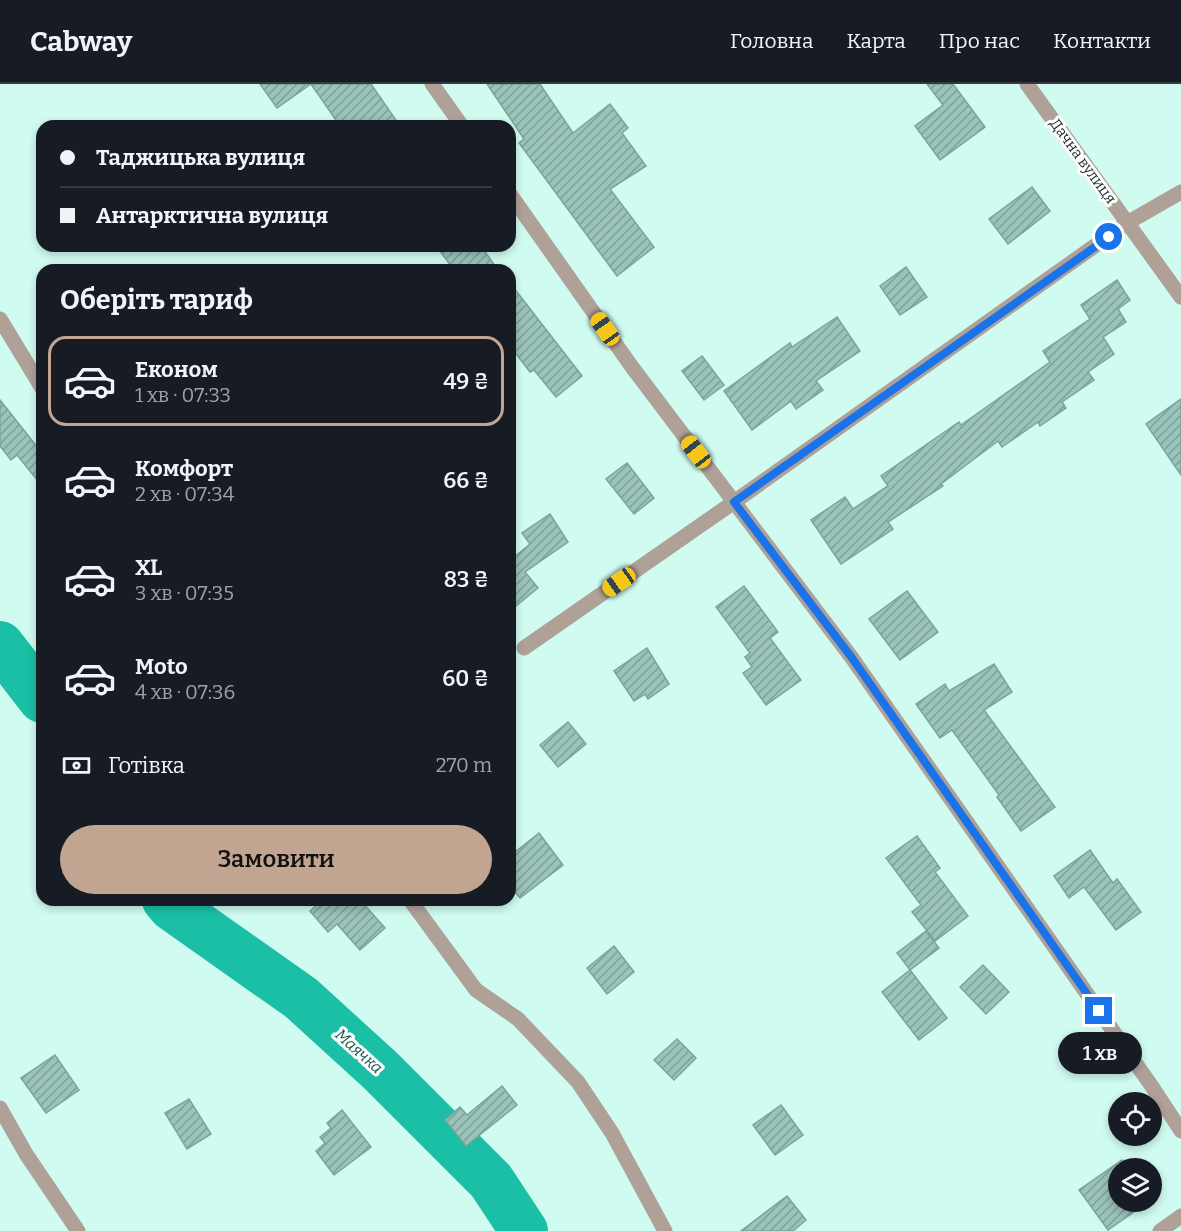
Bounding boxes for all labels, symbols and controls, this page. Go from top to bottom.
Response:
text: Cabway [30,25,132,58]
text: Головна [730,28,814,54]
text: Карта [847,28,906,54]
text: Про нас [939,28,1020,54]
text: Контакти [1053,28,1151,54]
street label: Дачна вулиця [1046,115,1120,207]
text: Таджицька вулиця [96,144,305,171]
text: Антарктична вулиця [96,202,328,229]
route start [1095,223,1122,250]
text: Оберіть тариф [60,284,253,316]
car [587,309,623,349]
icon: car [63,354,117,408]
text: Економ [135,356,218,383]
text: 49 ₴ [443,368,489,395]
text: 1 хв · 07:33 [135,383,231,407]
car [678,432,714,472]
icon: car [63,453,117,507]
text: Комфорт [135,455,233,482]
text: 66 ₴ [443,467,489,494]
text: 2 хв · 07:34 [135,482,234,506]
icon: car [63,552,117,606]
text: XL [135,554,162,581]
car [599,564,639,600]
text: 83 ₴ [444,566,489,593]
text: 3 хв · 07:35 [135,581,234,605]
icon: car [63,651,117,705]
text: Moto [135,653,188,680]
text: 60 ₴ [442,665,489,692]
text: 4 хв · 07:36 [135,680,235,704]
icon: cash [60,749,93,782]
text: Готівка [108,752,185,779]
text: 270 m [436,753,492,777]
button: Замовити [60,825,492,894]
route end [1085,997,1112,1024]
water label: Маячка [331,1025,387,1077]
callout: 1 хв [1057,1032,1141,1074]
text: 1 хв [1083,1041,1117,1065]
map controls [1108,1092,1162,1212]
button: locate [1108,1092,1162,1146]
button: layers [1108,1158,1162,1212]

